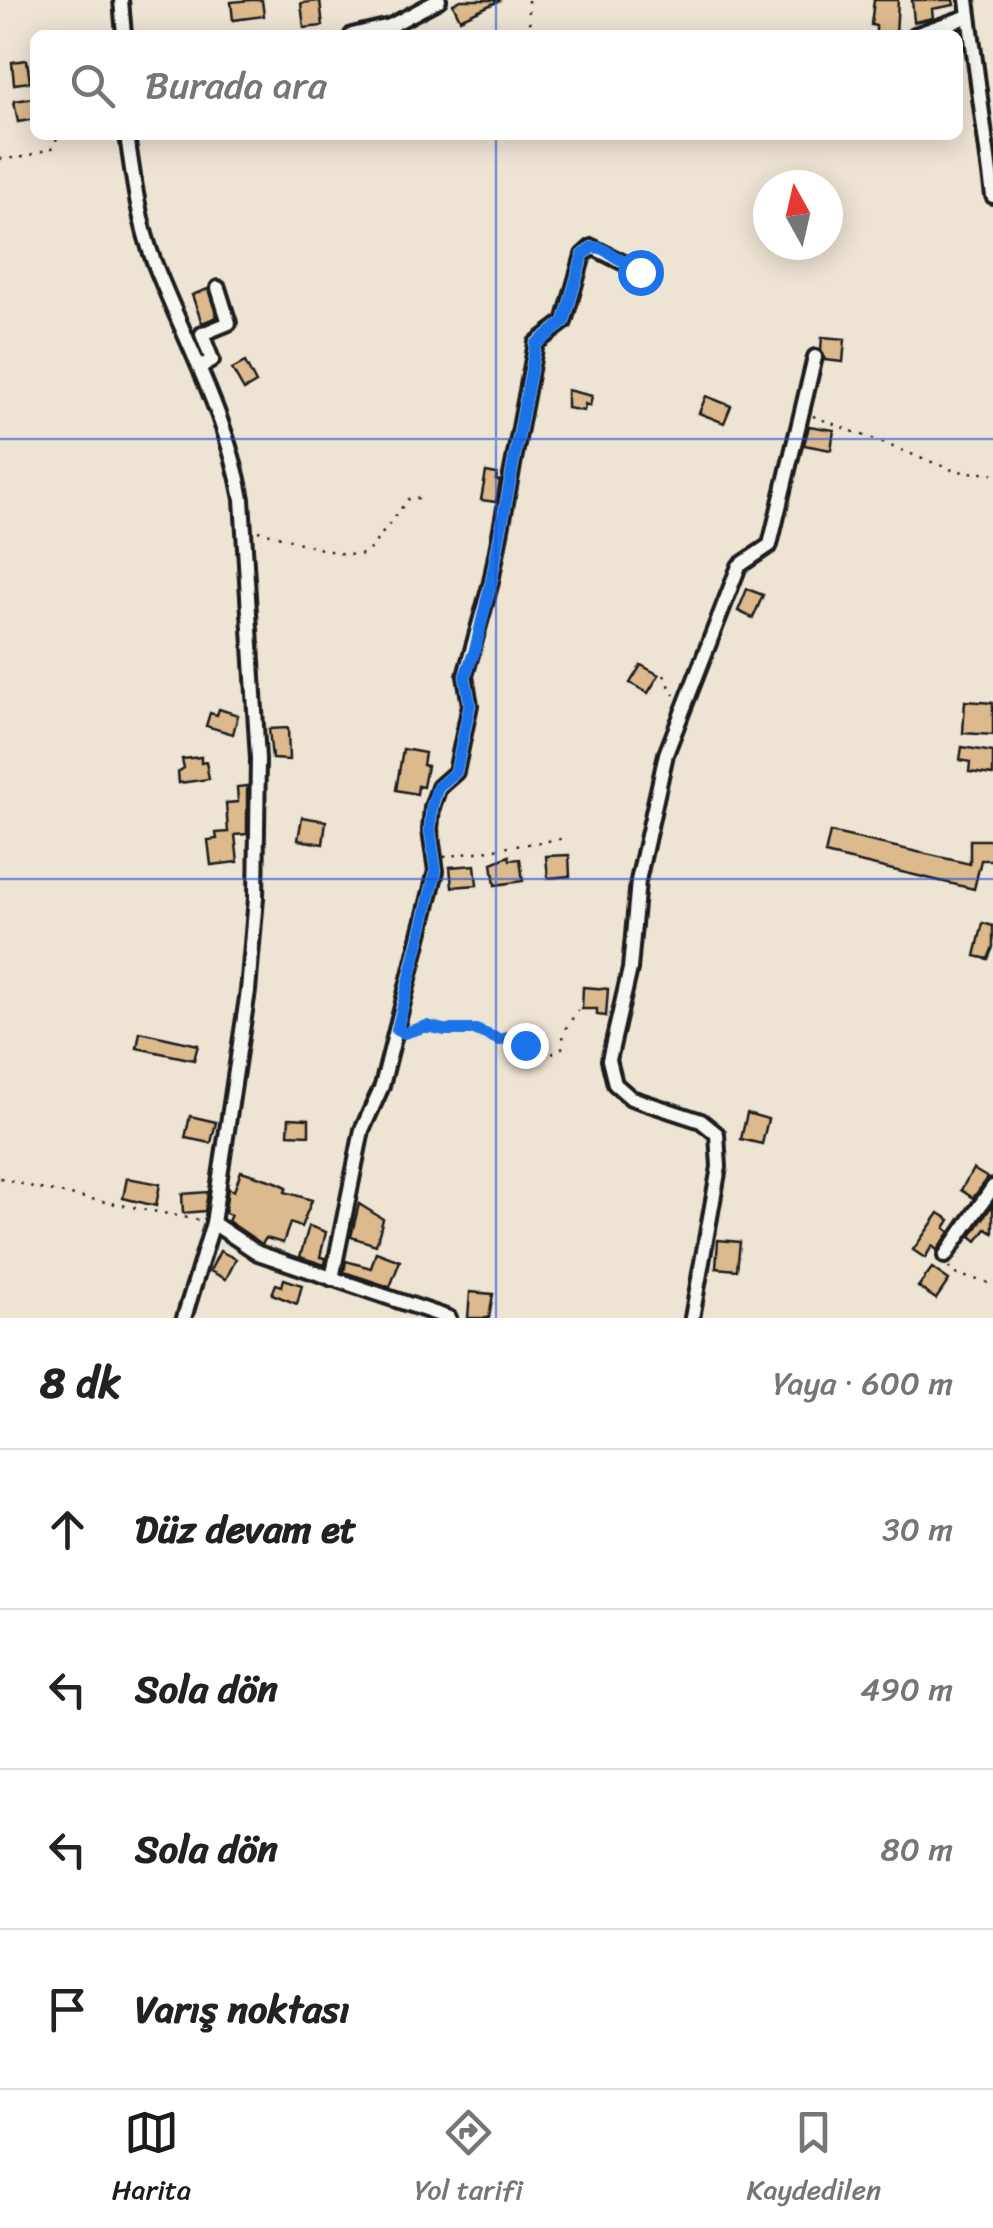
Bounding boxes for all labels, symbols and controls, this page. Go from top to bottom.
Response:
search box [30,30,963,140]
text: Burada ara [145,52,327,119]
icon: search [65,58,120,113]
north arrow [753,170,843,260]
route start [618,250,664,296]
route end [503,1023,549,1069]
text: 8 dk [40,1346,121,1420]
text: Yaya · 600 m [773,1355,953,1412]
text: Düz devam et [135,1496,356,1563]
text: 30 m [882,1501,953,1558]
icon: ahead [40,1502,95,1557]
text: Sola dön [135,1656,278,1723]
text: 490 m [860,1661,953,1718]
icon: left [40,1662,95,1717]
text: Sola dön [135,1816,278,1883]
text: 80 m [881,1821,953,1878]
icon: left [40,1822,95,1877]
text: Varış noktası [135,1976,350,2043]
icon: arrive [40,1982,95,2037]
tab: Harita [112,2105,191,2214]
tab: Yol tarifi [415,2105,523,2214]
tab: Kaydedilen [746,2105,881,2214]

